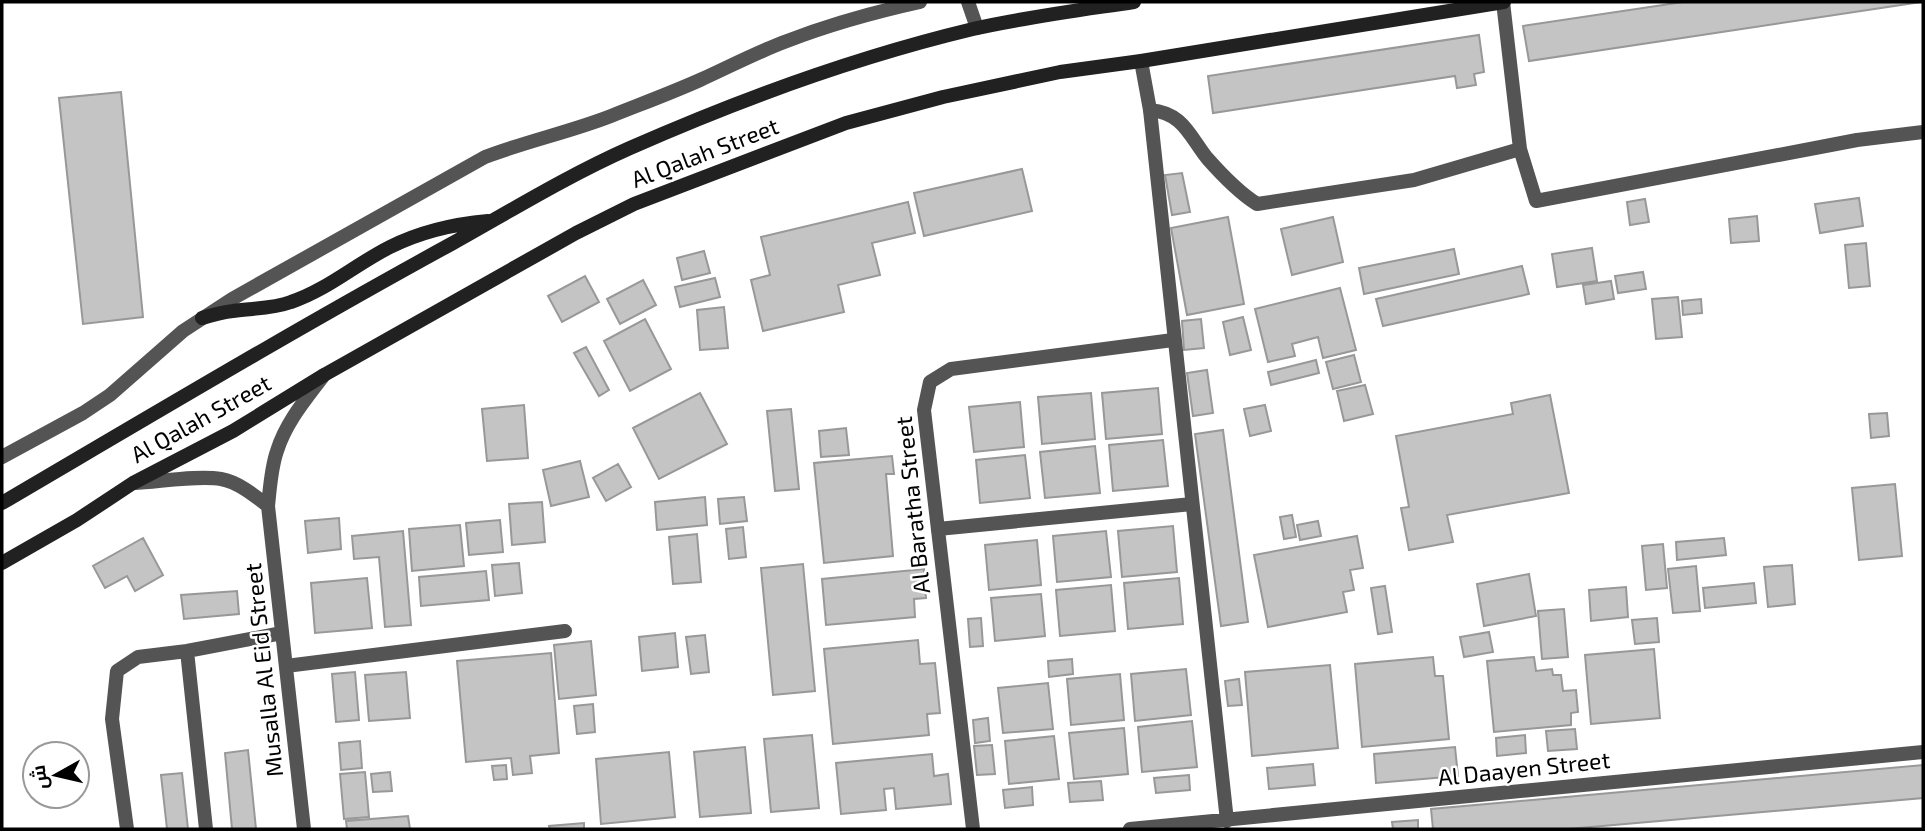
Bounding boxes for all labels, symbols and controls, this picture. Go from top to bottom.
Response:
street label: Al Qalah Street [627,111,782,193]
street label: Al Qalah Street [126,368,276,468]
street label: Al Baratha Street [889,415,935,595]
street label: Musalla Al Eid Street [238,562,288,778]
north arrow [21,740,91,810]
street label: Al Daayen Street [1436,745,1612,791]
text: ش [26,764,53,791]

